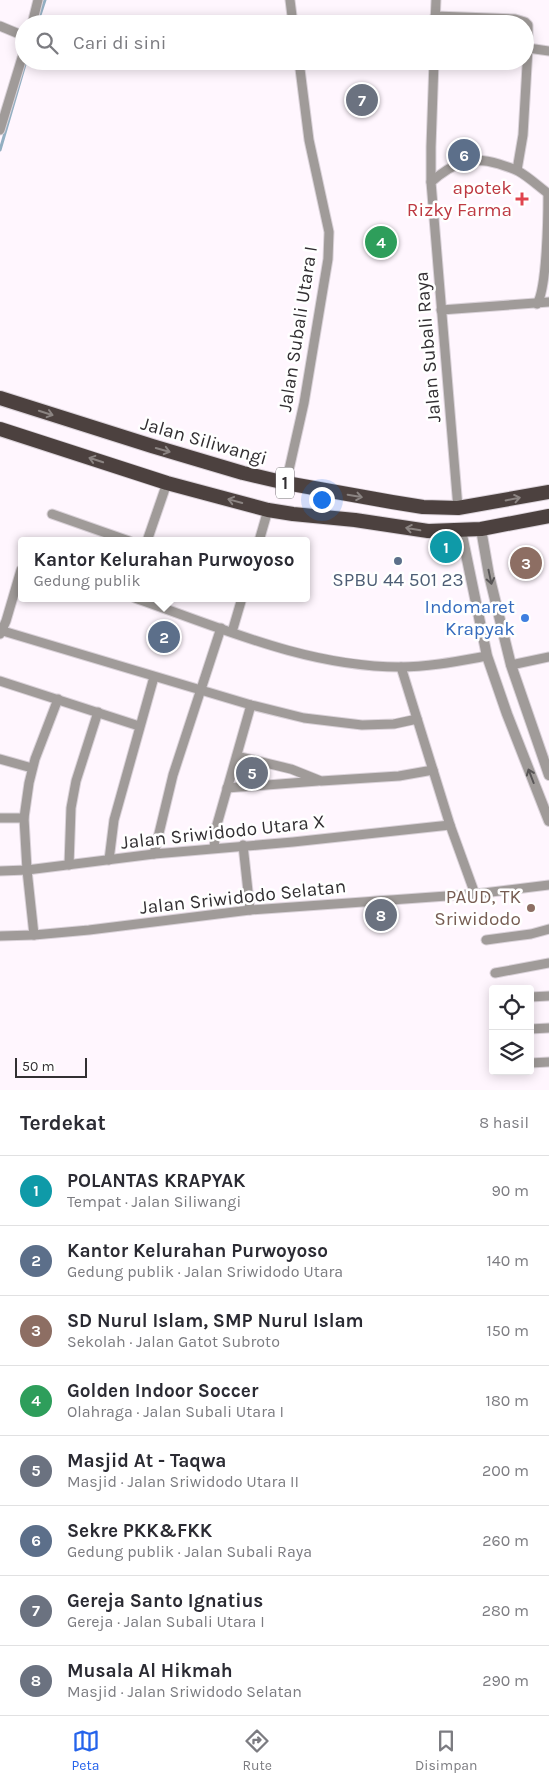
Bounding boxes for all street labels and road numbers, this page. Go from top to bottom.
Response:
street label: Jalan Subali Utara I [274,245,322,413]
street label: Jalan Subali Raya [410,271,446,423]
street label: Jalan Siliwangi [138,412,270,470]
road number: 1 [276,468,294,498]
street label: Jalan Sriwidodo Utara X [120,810,326,854]
street label: Jalan Sriwidodo Selatan [139,875,347,919]

